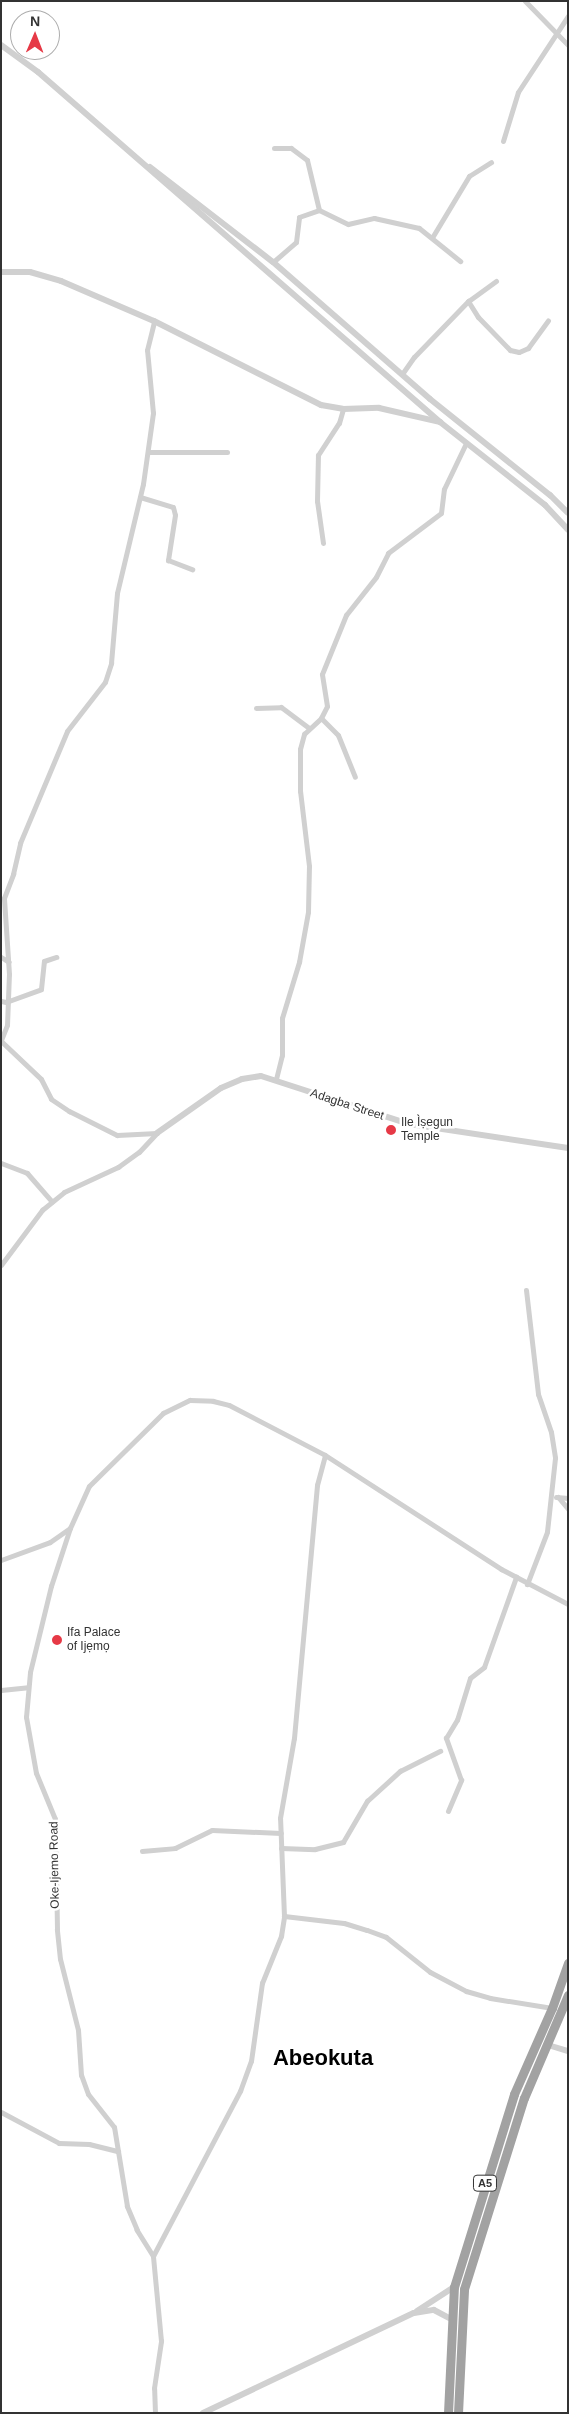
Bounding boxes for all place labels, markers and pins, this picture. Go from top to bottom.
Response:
place label: Ile Ìṣegun Temple [401,1116,453,1144]
marker: Ile Ìṣegun Temple [385,1124,397,1136]
place label: Ifa Palace of Ijẹmọ [67,1626,120,1654]
marker: Ifa Palace of Ijẹmọ [51,1634,63,1646]

